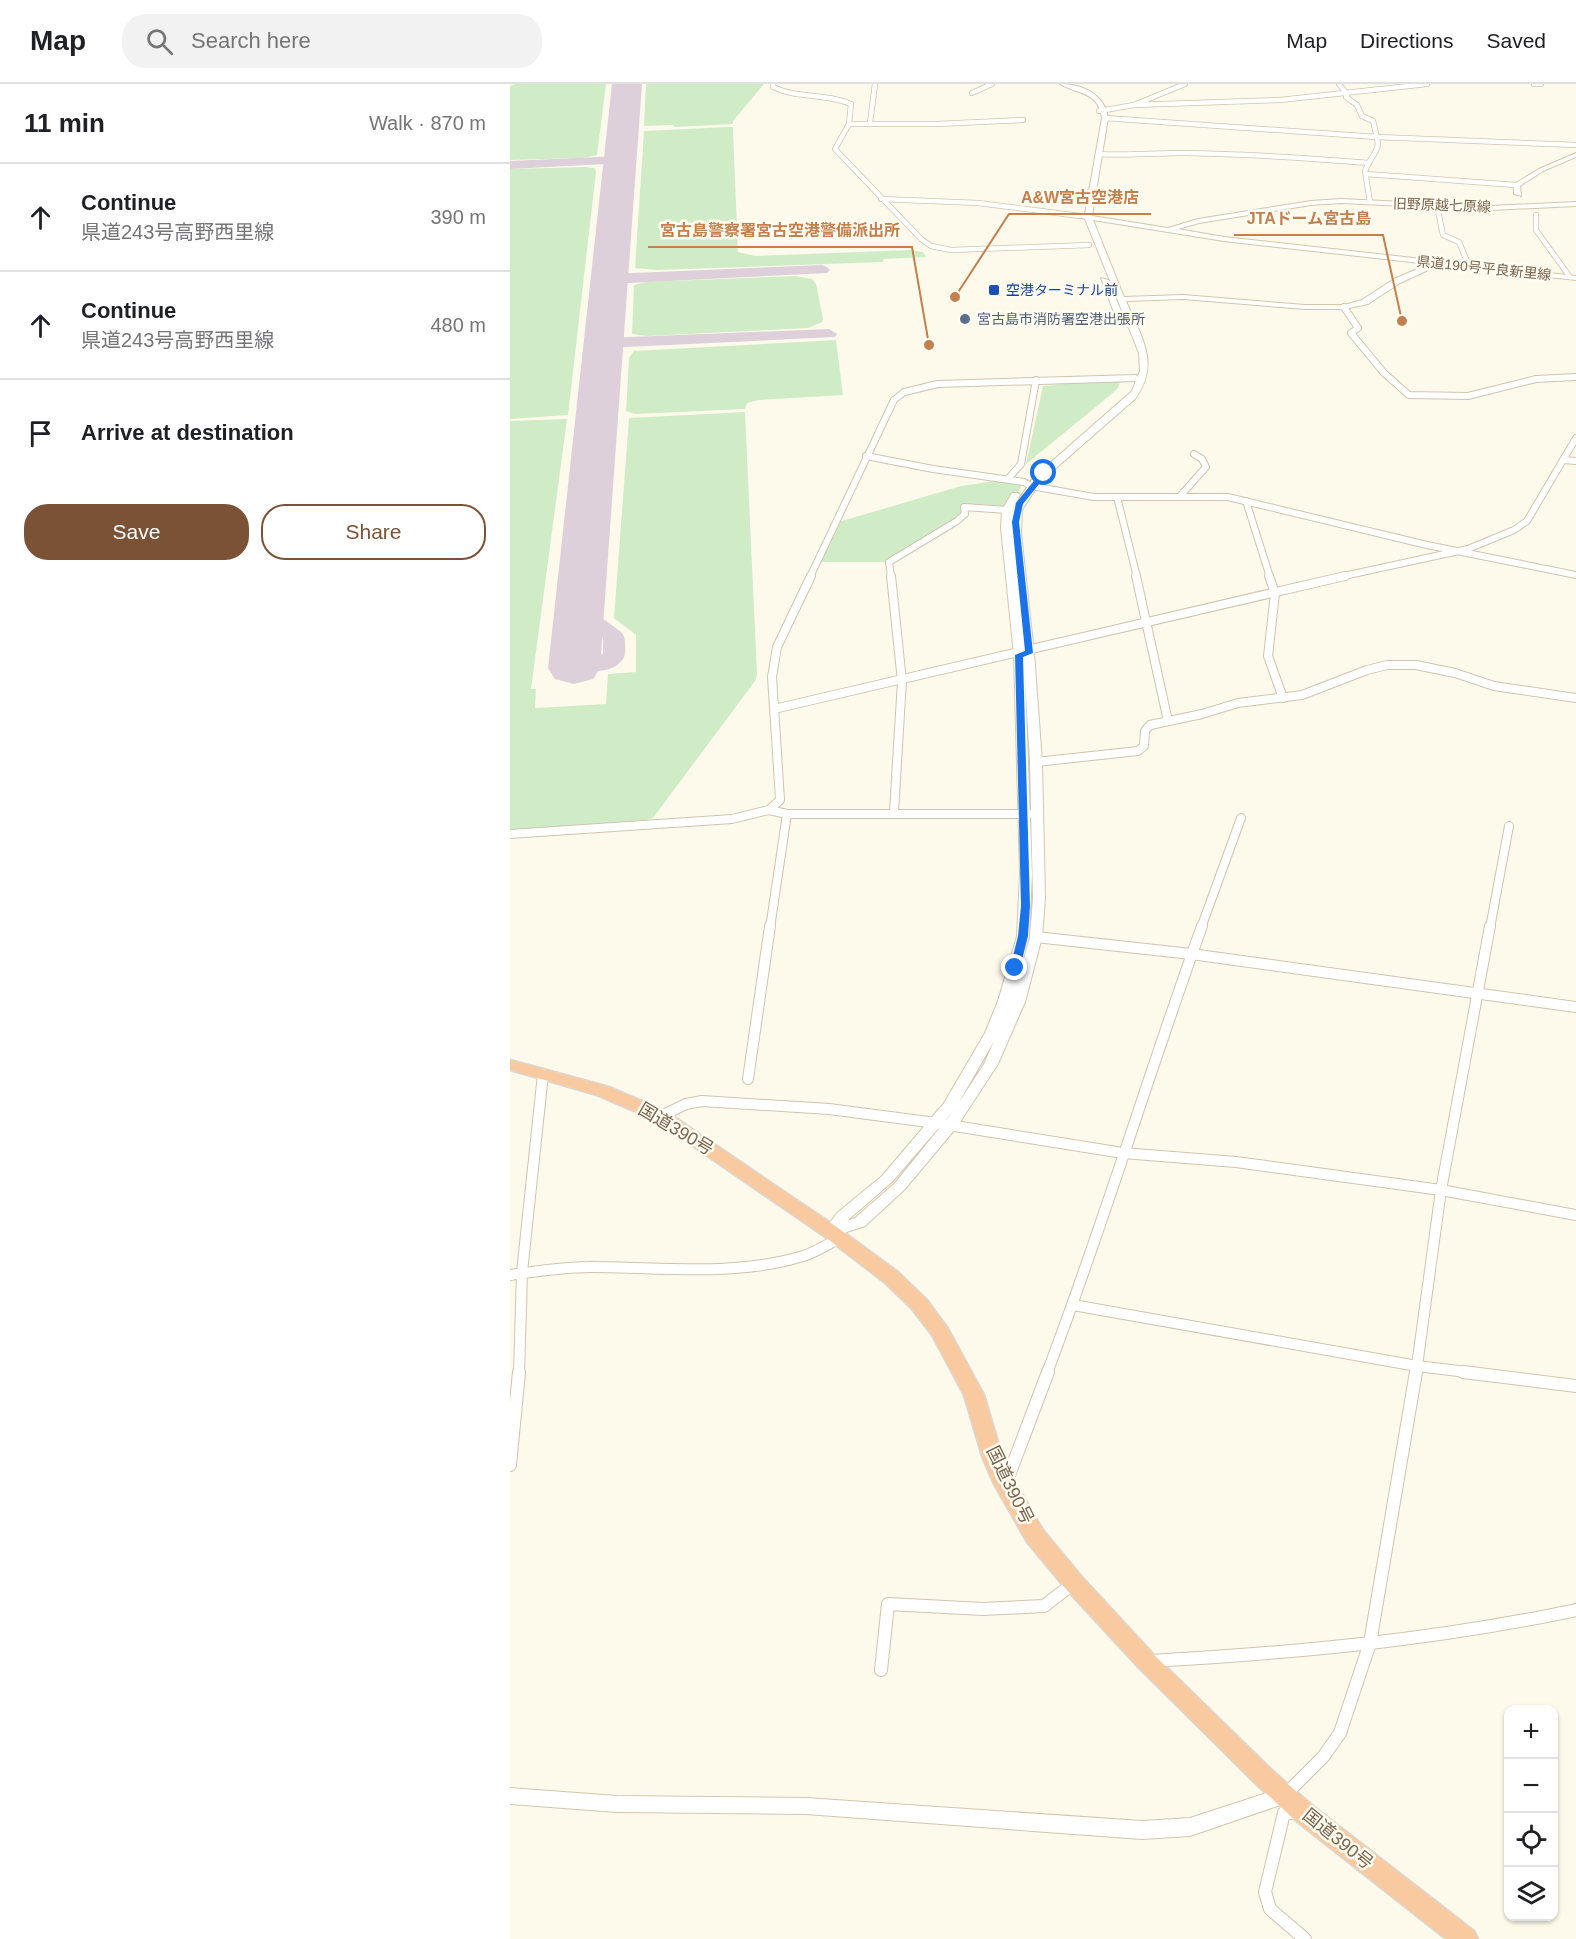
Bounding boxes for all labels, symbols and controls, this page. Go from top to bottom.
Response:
search box [122,14,542,68]
text: Map [30,25,86,56]
icon: search [143,25,176,58]
text: Search here [191,28,311,53]
text: Map [1286,29,1327,52]
text: Directions [1360,29,1453,52]
text: Saved [1486,29,1546,52]
text: 11 min [24,108,105,138]
text: Walk · 870 m [369,112,486,134]
callout: A&W宮古空港店 [1009,180,1151,214]
text: A&W宮古空港店 [1021,189,1139,206]
text: Continue [81,190,176,215]
street label: 旧野原越七原線 [1393,195,1491,215]
icon: ahead [24,201,57,234]
callout: JTAドーム宮古島 [1234,201,1383,235]
text: 390 m [430,206,486,228]
text: JTAドーム宮古島 [1247,210,1371,227]
callout: 宮古島警察署宮古空港警備派出所 [648,213,912,247]
text: 県道243号高野西里線 [81,221,274,243]
text: 宮古島警察署宮古空港警備派出所 [660,222,900,239]
street label: 県道190号平良新里線 [1416,253,1552,283]
place label: 空港ターミナル前 [1006,282,1118,298]
marker: 空港ターミナル前 [987,283,1001,297]
text: Continue [81,298,176,323]
icon: ahead [24,309,57,342]
place label: 宮古島市消防署空港出張所 [977,311,1145,327]
marker: 宮古島市消防署空港出張所 [958,312,972,326]
text: 480 m [430,314,486,336]
text: 県道243号高野西里線 [81,329,274,351]
icon: arrive [24,417,57,450]
text: Arrive at destination [81,420,294,445]
route start [1030,459,1056,485]
button: Save [24,504,249,560]
button: Share [261,504,486,560]
route end [1001,954,1027,980]
street label: 国道390号 [635,1099,717,1159]
street label: 国道390号 [983,1443,1037,1527]
map controls [1504,1705,1558,1921]
button: + [1504,1705,1558,1759]
button: − [1504,1759,1558,1813]
street label: 国道390号 [1299,1805,1377,1873]
button: locate [1504,1813,1558,1867]
button: layers [1504,1867,1558,1921]

